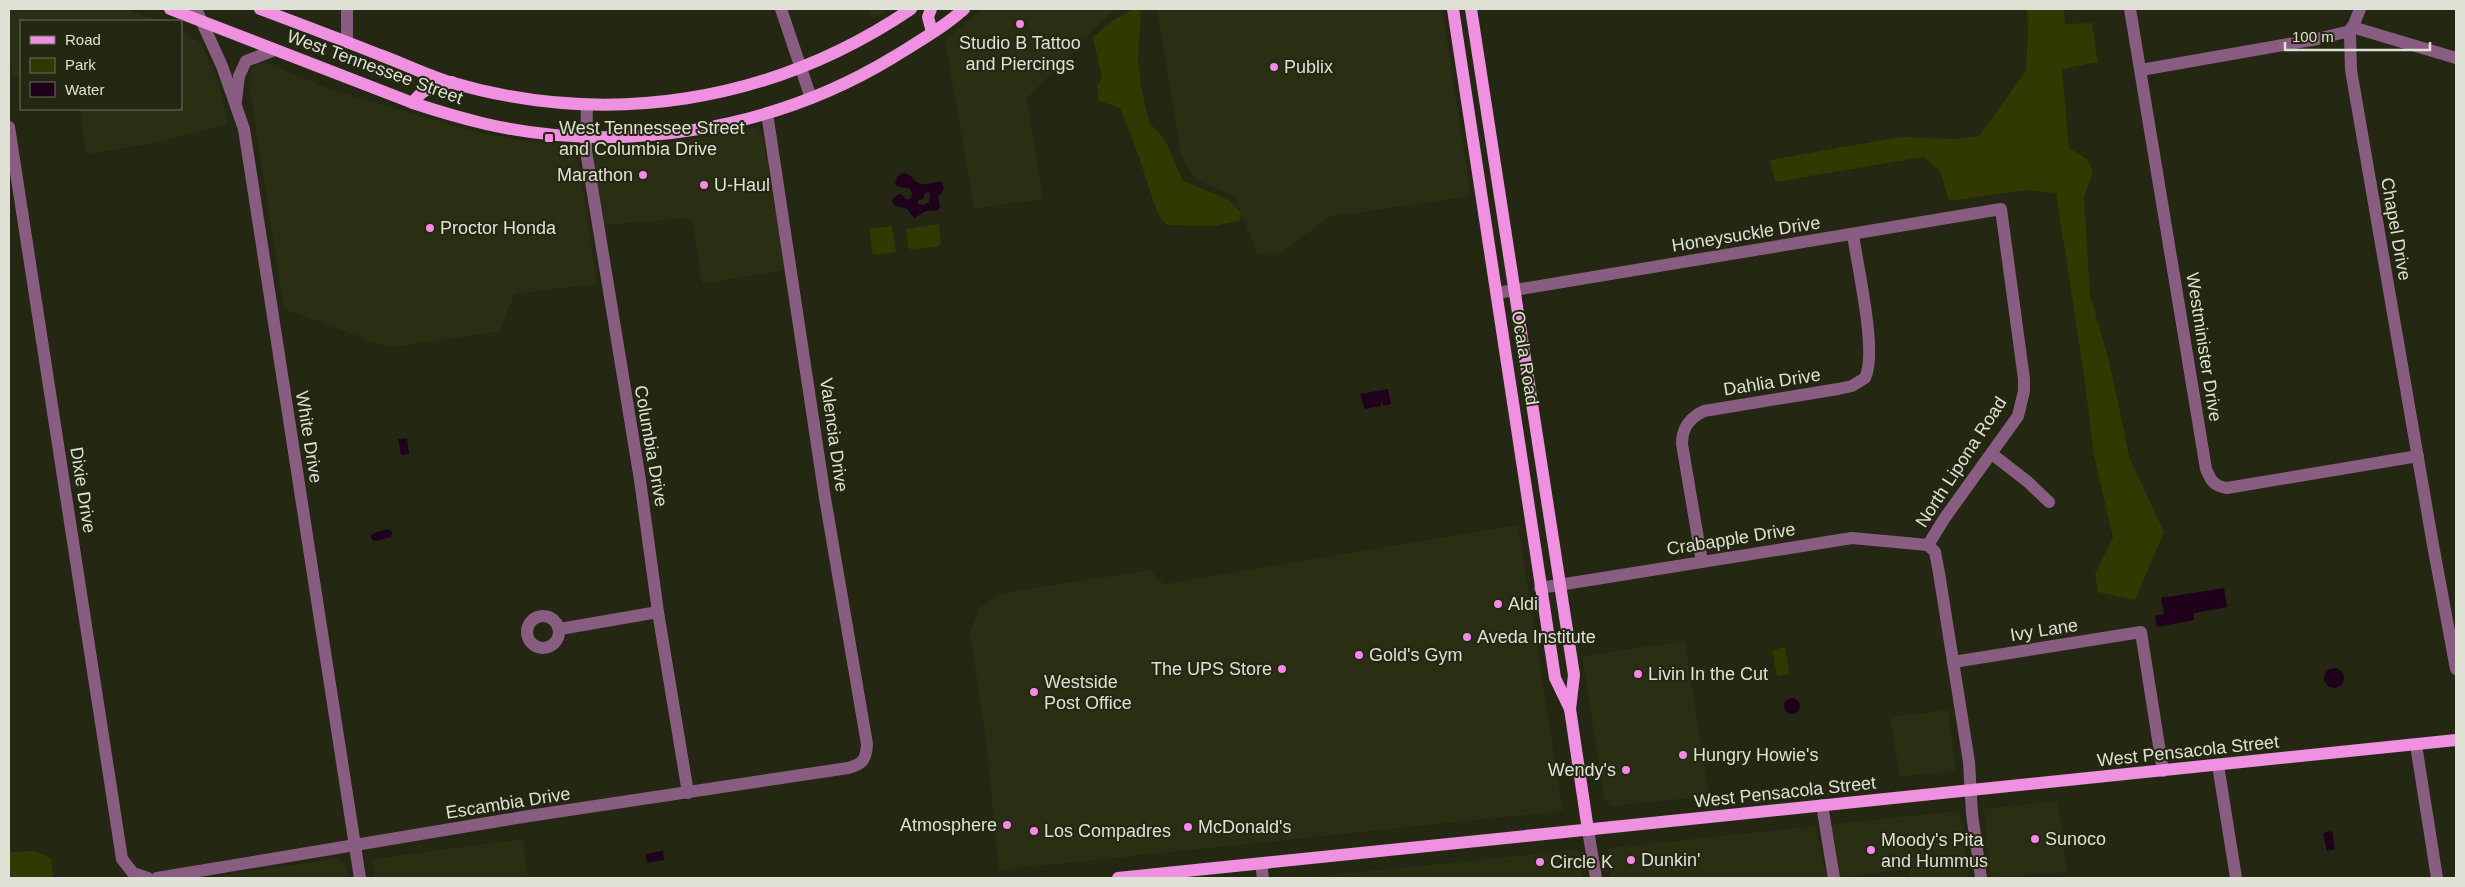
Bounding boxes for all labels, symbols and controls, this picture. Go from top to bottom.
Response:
marker: Studio B Tattoo and Piercings [1014,18,1026,30]
legend [20,20,182,110]
scale bar [2285,20,2430,52]
street label: West Tennessee Street [284,26,466,108]
text: 100 m [2292,28,2334,45]
text: Road [65,31,101,48]
place label: Studio B Tattoo and Piercings [959,33,1081,74]
text: Park [65,56,96,73]
place label: Publix [1284,57,1333,77]
marker: Publix [1268,61,1280,73]
text: Water [65,81,104,98]
place label: West Tennessee Street and Columbia Drive [559,118,744,159]
marker: West Tennessee Street and Columbia Drive [543,132,555,144]
place label: Marathon [557,165,633,185]
marker: Marathon [637,169,649,181]
place label: U-Haul [714,175,770,195]
street label: Chapel Drive [2377,176,2415,282]
marker: U-Haul [698,179,710,191]
street label: Honeysuckle Drive [1670,212,1822,256]
place label: Proctor Honda [440,218,557,238]
marker: Proctor Honda [424,222,436,234]
street label: Westminister Drive [2182,271,2226,423]
street label: Ocala Road [1508,309,1542,407]
street label: Dahlia Drive [1722,364,1822,400]
street label: Valencia Drive [816,377,852,493]
street label: Columbia Drive [630,384,672,508]
street label: White Drive [292,390,326,484]
street label: North Lipona Road [1911,393,2011,531]
street label: Dixie Drive [66,445,100,535]
street label: Crabapple Drive [1665,519,1797,559]
place label: Aldi [1508,594,1538,614]
marker: Aldi [1492,598,1504,610]
street label: Ivy Lane [2009,615,2079,645]
place label: Aveda Institute [1477,627,1596,647]
marker: Aveda Institute [1461,631,1473,643]
place label: Gold's Gym [1369,645,1462,665]
marker: Gold's Gym [1353,649,1365,661]
place label: The UPS Store [1151,659,1272,679]
marker: The UPS Store [1276,663,1288,675]
place label: Livin In the Cut [1648,664,1768,684]
marker: Livin In the Cut [1632,668,1644,680]
place label: Westside Post Office [1044,672,1132,713]
marker: Westside Post Office [1028,686,1040,698]
street label: West Pensacola Street [2096,732,2280,770]
place label: Hungry Howie's [1693,745,1818,765]
marker: Hungry Howie's [1677,749,1689,761]
place label: Wendy's [1548,760,1616,780]
marker: Wendy's [1620,764,1632,776]
street label: West Pensacola Street [1693,773,1877,811]
street label: Escambia Drive [444,783,572,823]
place label: Atmosphere [900,815,997,835]
place label: McDonald's [1198,817,1291,837]
marker: Atmosphere [1001,819,1013,831]
place label: Los Compadres [1044,821,1171,841]
marker: McDonald's [1182,821,1194,833]
marker: Los Compadres [1028,825,1040,837]
place label: Sunoco [2045,829,2106,849]
place label: Moody's Pita and Hummus [1881,830,1988,871]
marker: Sunoco [2029,833,2041,845]
marker: Moody's Pita and Hummus [1865,844,1877,856]
place label: Dunkin' [1641,850,1700,870]
place label: Circle K [1550,852,1613,872]
marker: Dunkin' [1625,854,1637,866]
marker: Circle K [1534,856,1546,868]

